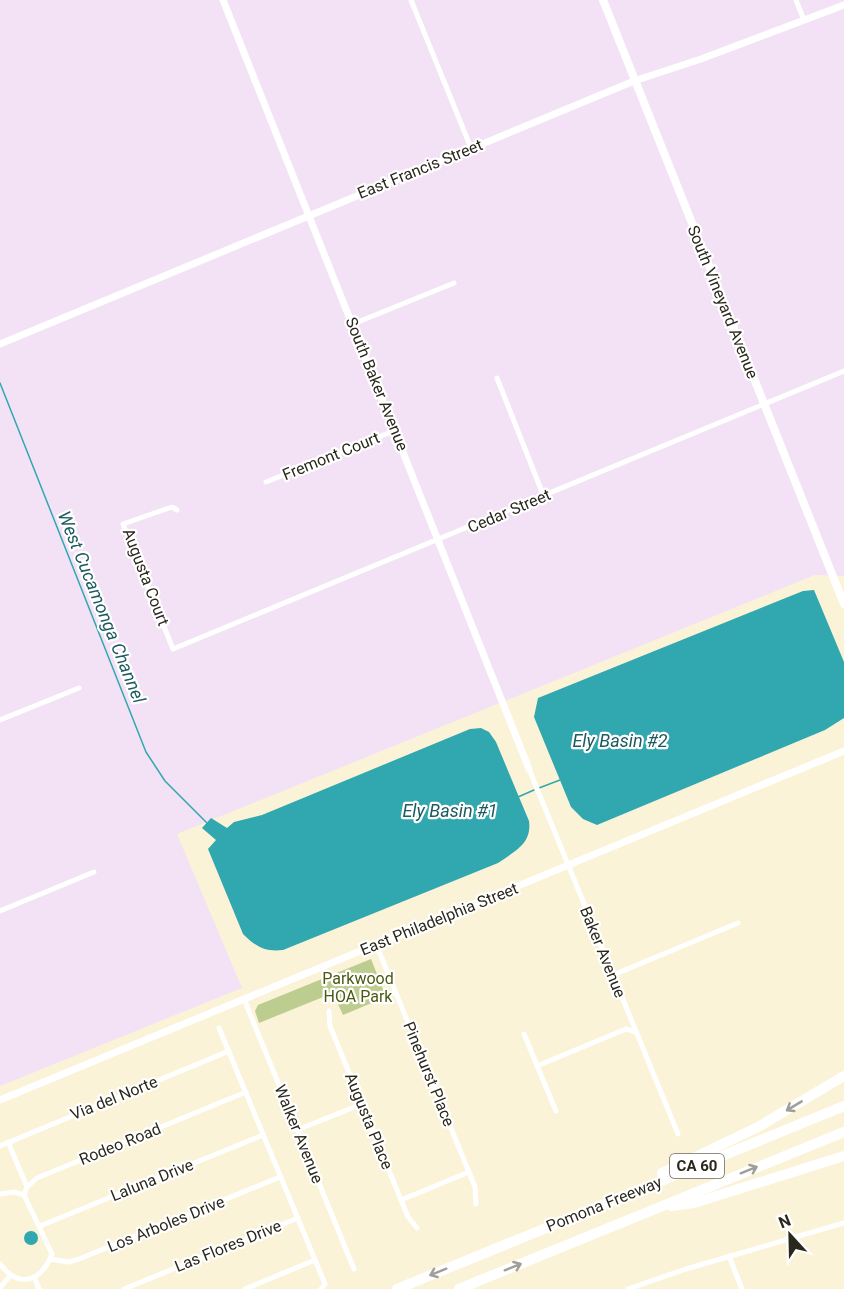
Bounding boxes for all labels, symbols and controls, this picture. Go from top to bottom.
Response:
street label: East Francis Street [355,135,485,203]
street label: South Vineyard Avenue [684,223,762,381]
street label: South Baker Avenue [342,314,412,454]
street label: Fremont Court [280,428,382,484]
street label: Cedar Street [465,485,553,537]
water label: West Cucamonga Channel [54,508,150,707]
street label: Augusta Court [119,526,173,628]
water label: Ely Basin #2 [572,730,668,751]
water label: Ely Basin #1 [402,800,498,821]
street label: East Philadelphia Street [357,879,521,959]
street label: Baker Avenue [576,904,630,1000]
park label: Parkwood HOA Park [322,969,394,1006]
street label: Pinehurst Place [399,1019,459,1129]
street label: Augusta Place [341,1070,397,1172]
street label: Via del Norte [68,1072,160,1124]
street label: Walker Avenue [271,1082,327,1186]
one-way arrow [786,1101,803,1113]
street label: Rodeo Road [76,1119,164,1169]
road number: CA 60 [670,1154,724,1178]
street label: Laluna Drive [108,1155,196,1205]
one-way arrow [739,1164,758,1175]
street label: Pomona Freeway [543,1172,665,1236]
street label: Los Arboles Drive [105,1192,227,1256]
north arrow [760,1205,820,1265]
text: N [776,1211,793,1232]
street label: Las Flores Drive [172,1216,284,1276]
one-way arrow [503,1261,522,1272]
one-way arrow [430,1267,448,1278]

